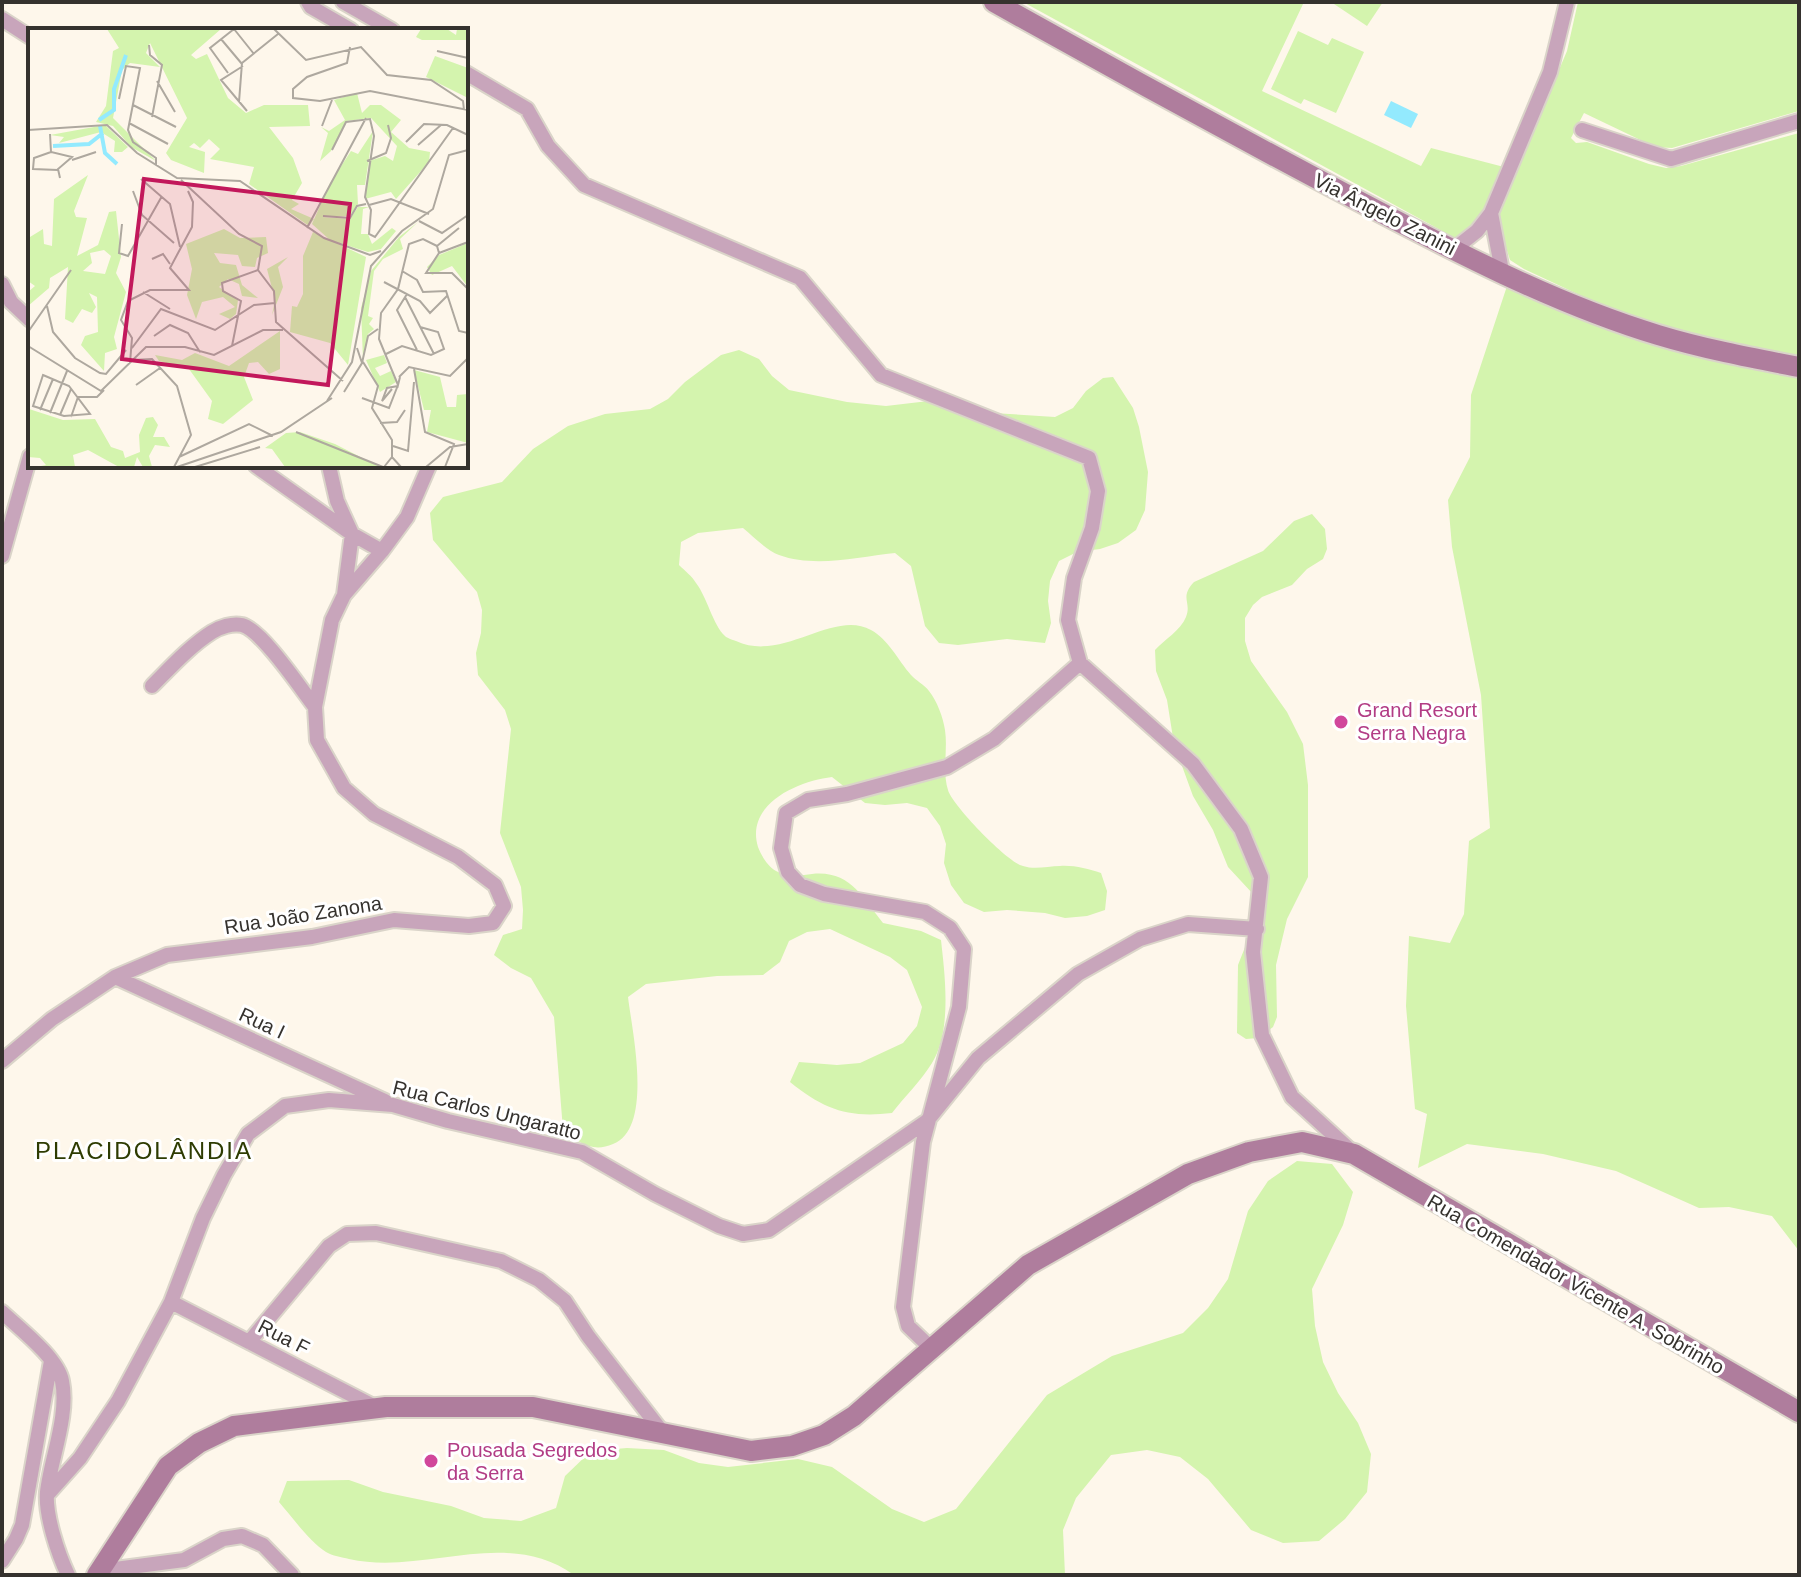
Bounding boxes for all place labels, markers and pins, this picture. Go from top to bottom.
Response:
place label: Grand Resort Serra Negra [1357,699,1477,744]
marker: Grand Resort Serra Negra [1332,713,1350,731]
place label: Pousada Segredos da Serra [447,1439,617,1484]
marker: Pousada Segredos da Serra [422,1452,440,1470]

